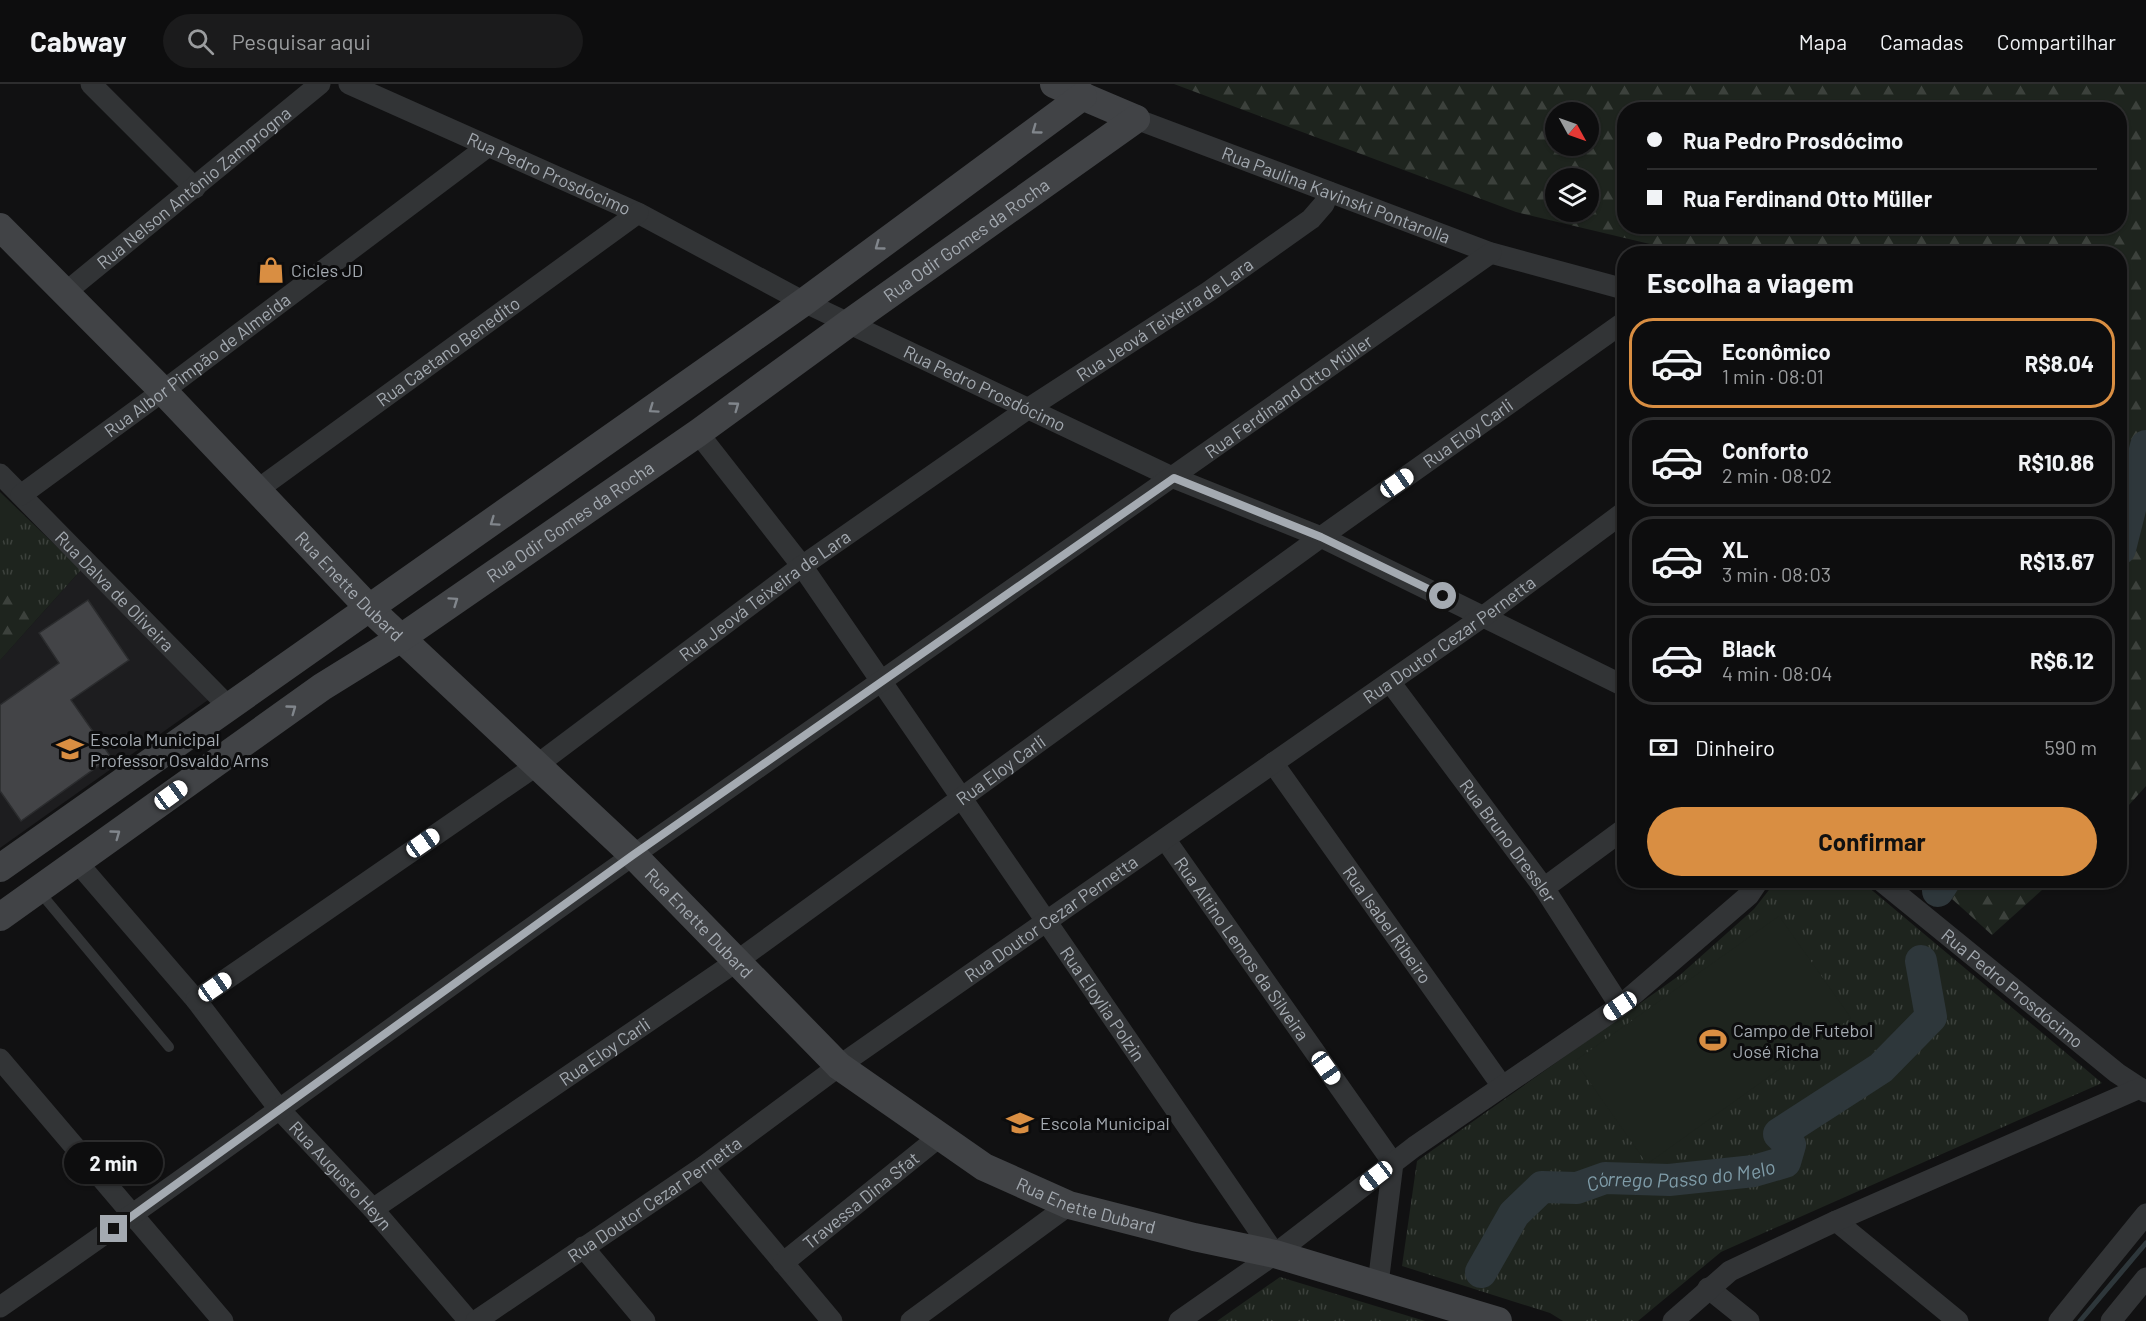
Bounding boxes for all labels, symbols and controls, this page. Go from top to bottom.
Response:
search box [163,14,583,68]
text: Cabway [30,24,127,58]
icon: search [184,25,217,58]
text: Pesquisar aqui [232,28,371,54]
text: Mapa [1799,29,1847,54]
text: Camadas [1880,29,1964,54]
text: Compartilhar [1997,29,2116,54]
street label: Rua Nelson Antônio Zamprogna [92,102,295,273]
north arrow [1545,102,1599,156]
map controls [1545,102,1599,222]
one-way arrow [1032,123,1043,134]
street label: Rua Pedro Prosdócimo [464,127,634,219]
text: Rua Pedro Prosdócimo [1683,127,1903,153]
street label: Rua Paulina Kavinski Pontarolla [1219,141,1454,248]
button: layers [1545,168,1599,222]
street label: Rua Odir Gomes da Rocha [879,173,1053,306]
text: Rua Ferdinand Otto Müller [1683,185,1932,211]
one-way arrow [875,239,886,250]
street label: Rua Jeová Teixeira de Lara [1072,253,1257,386]
shop icon: Cicles JD [256,255,286,285]
place label: Cicles JD [291,259,363,281]
text: Escolha a viagem [1647,266,1854,298]
street label: Rua Albor Pimpão de Almeida [100,288,295,442]
street label: Rua Caetano Benedito [372,292,524,411]
street label: Rua Ferdinand Otto Müller [1200,329,1377,463]
icon: car [1650,336,1704,390]
text: Econômico [1722,338,1831,364]
street label: Rua Pedro Prosdócimo [900,340,1069,436]
text: R$8.04 [2025,350,2094,376]
text: 1 min · 08:01 [1722,364,1824,388]
street label: Rua Eloy Carli [1418,394,1517,472]
one-way arrow [648,402,659,413]
one-way arrow [729,402,740,413]
icon: car [1650,435,1704,489]
text: Conforto [1722,437,1809,463]
text: R$10.86 [2018,449,2094,475]
street label: Rua Odir Gomes da Rocha [482,456,658,587]
text: 2 min · 08:02 [1722,463,1832,487]
car [1377,465,1417,501]
one-way arrow [489,515,500,526]
street label: Rua Jeová Teixeira de Lara [675,525,854,666]
street label: Rua Dalva de Oliveira [51,526,179,656]
street label: Rua Enette Dubard [291,526,408,646]
icon: car [1650,534,1704,588]
text: XL [1722,536,1748,562]
text: R$13.67 [2020,548,2094,574]
text: 3 min · 08:03 [1722,562,1831,586]
street label: Rua Doutor Cezar Pernetta [1359,571,1539,708]
route start [1429,582,1456,609]
one-way arrow [448,597,459,608]
icon: car [1650,633,1704,687]
text: Black [1722,635,1776,661]
text: R$6.12 [2030,647,2094,673]
text: 4 min · 08:04 [1722,661,1832,685]
one-way arrow [285,705,296,716]
place label: Escola Municipal Professor Osvaldo Arns [90,728,269,771]
street label: Rua Eloy Carli [951,730,1049,810]
icon: cash [1647,731,1680,764]
school or university icon: Escola Municipal Professor Osvaldo Arns [55,734,85,764]
text: Dinheiro [1695,734,1775,760]
text: 590 m [2044,735,2097,759]
street label: Rua Bruno Dressler [1455,775,1562,907]
car [151,777,191,813]
button: Confirmar [1647,807,2097,876]
car [403,825,443,861]
one-way arrow [109,830,120,841]
street label: Rua Doutor Cezar Pernetta [960,850,1142,986]
street label: Rua Altino Lemos da Silveira [1170,852,1314,1045]
street label: Rua Isabel Ribeiro [1338,861,1437,988]
street label: Rua Enette Dubard [641,863,758,983]
street label: Rua Pedro Prosdócimo [1937,924,2088,1052]
street label: Rua Eloylia Polzin [1056,942,1150,1065]
car [195,969,235,1005]
car [1600,988,1640,1024]
street label: Rua Eloy Carli [555,1013,654,1090]
place label: Campo de Futebol José Richa [1733,1019,1873,1062]
sports icon: Campo de Futebol José Richa [1698,1025,1728,1055]
car [1308,1048,1344,1088]
school or university icon: Escola Municipal [1005,1108,1035,1138]
place label: Escola Municipal [1040,1112,1170,1134]
street label: Rua Augusto Heyn [285,1116,397,1234]
street label: Rua Doutor Cezar Pernetta [563,1131,746,1267]
callout: 2 min [64,1142,164,1184]
street label: Travessa Dina Sfat [798,1147,923,1254]
text: 2 min [90,1151,137,1175]
water label: Córrego Passo do Melo [1582,1154,1778,1196]
car [1356,1158,1396,1194]
street label: Rua Enette Dubard [1013,1172,1158,1238]
route end [100,1215,127,1242]

